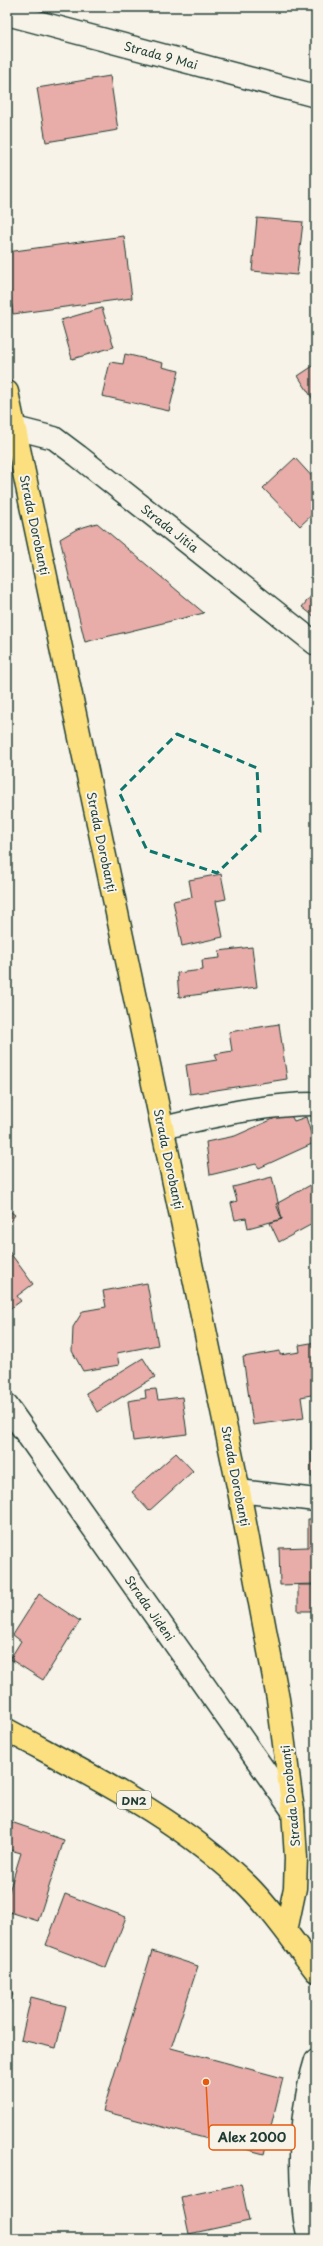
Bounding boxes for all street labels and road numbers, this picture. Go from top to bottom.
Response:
street label: Strada 9 Mai [122,36,200,74]
street label: Strada Dorobanți [16,473,54,577]
street label: Strada Jitia [137,500,203,557]
street label: Strada Dorobanți [83,790,121,894]
street label: Strada Dorobanți [150,1107,188,1211]
street label: Strada Dorobanți [217,1424,255,1528]
street label: Strada Jideni [121,1571,179,1645]
street label: Strada Dorobanți [276,1744,304,1848]
road number: DN2 [117,1791,151,1809]

